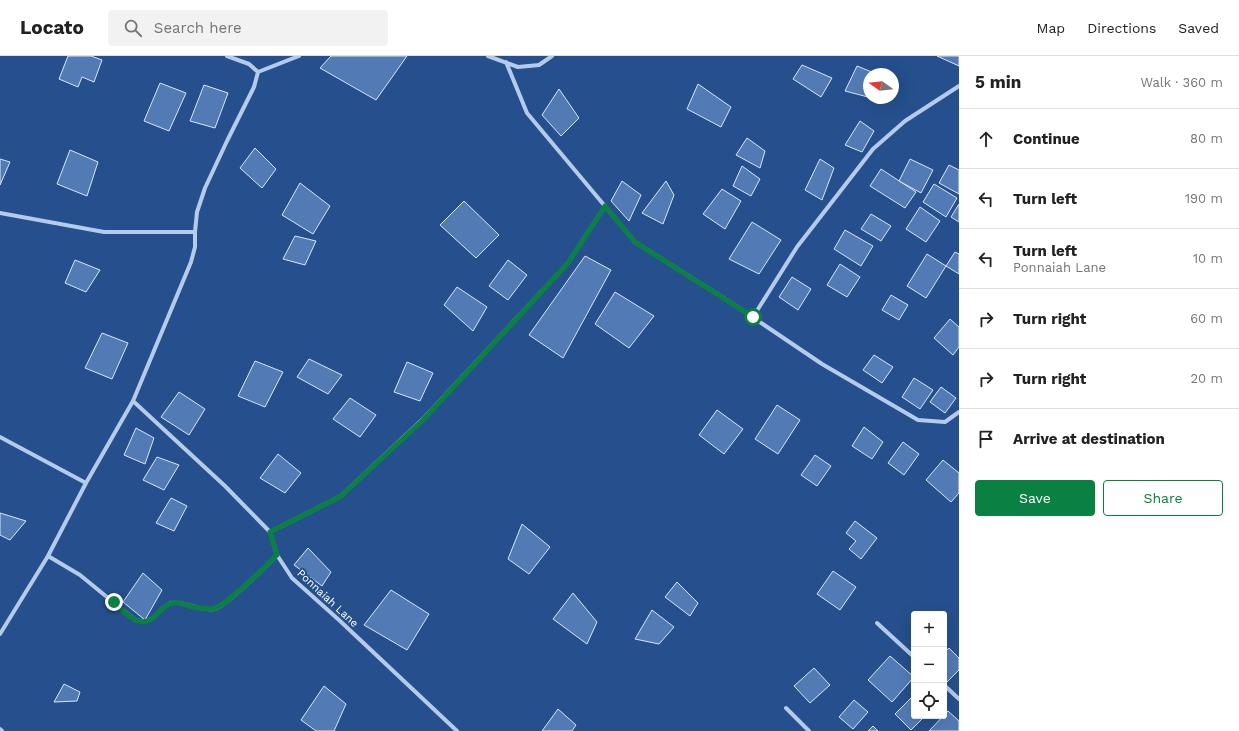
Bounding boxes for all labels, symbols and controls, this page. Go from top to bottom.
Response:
search box [108,10,388,46]
text: Locato [20,16,84,39]
icon: search [122,17,144,39]
text: Search here [154,19,242,37]
text: Map [1037,20,1065,36]
text: Directions [1087,20,1156,36]
text: Saved [1178,20,1219,36]
north arrow [863,68,899,104]
text: 5 min [975,72,1021,92]
text: Walk · 360 m [1140,75,1223,90]
icon: ahead [975,128,997,150]
text: Continue [1013,130,1080,148]
text: 80 m [1190,131,1223,146]
icon: left [975,188,997,210]
text: Turn left [1013,190,1077,208]
text: 190 m [1185,191,1223,206]
text: Turn left [1013,242,1077,260]
icon: left [975,248,997,270]
text: 10 m [1193,251,1223,266]
text: Ponnaiah Lane [1013,260,1106,275]
route start [744,308,762,326]
icon: right [975,308,997,330]
text: Turn right [1013,310,1086,328]
text: 60 m [1190,311,1223,326]
icon: right [975,368,997,390]
text: Turn right [1013,370,1086,388]
text: 20 m [1191,371,1223,386]
icon: arrive [975,428,997,450]
text: Arrive at destination [1013,430,1165,448]
button: Save [975,480,1095,516]
button: Share [1103,480,1223,516]
street label: Ponnaiah Lane [294,567,361,630]
route end [105,593,123,611]
map controls [911,611,947,719]
button: + [911,611,947,647]
button: − [911,647,947,683]
button: locate [911,683,947,719]

